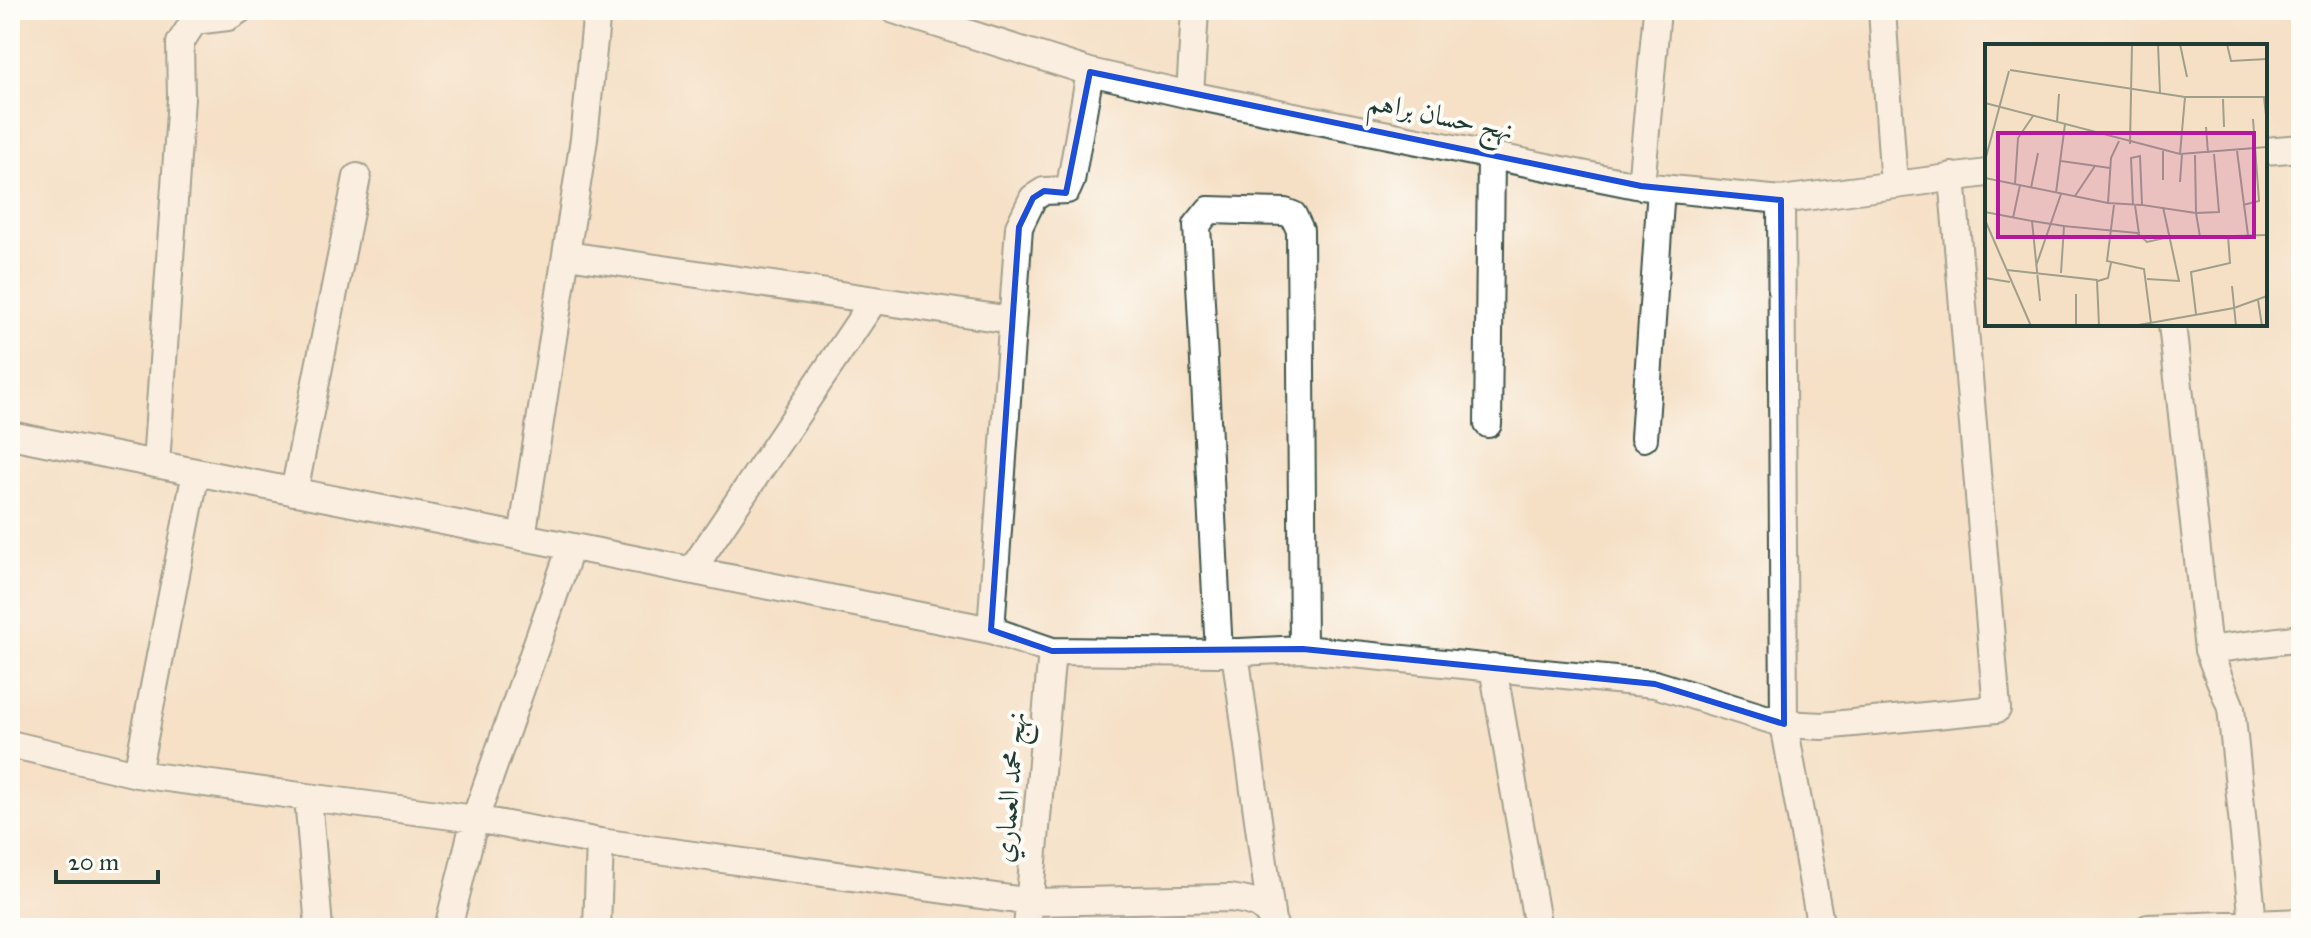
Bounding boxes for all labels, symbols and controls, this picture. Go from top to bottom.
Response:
inset map [1985,44,2267,326]
street label: نهج حسان براهم [1363,83,1517,157]
street label: نهج محمد العماري [985,710,1041,865]
scale bar [56,834,158,884]
text: 20 m [68,847,119,877]

